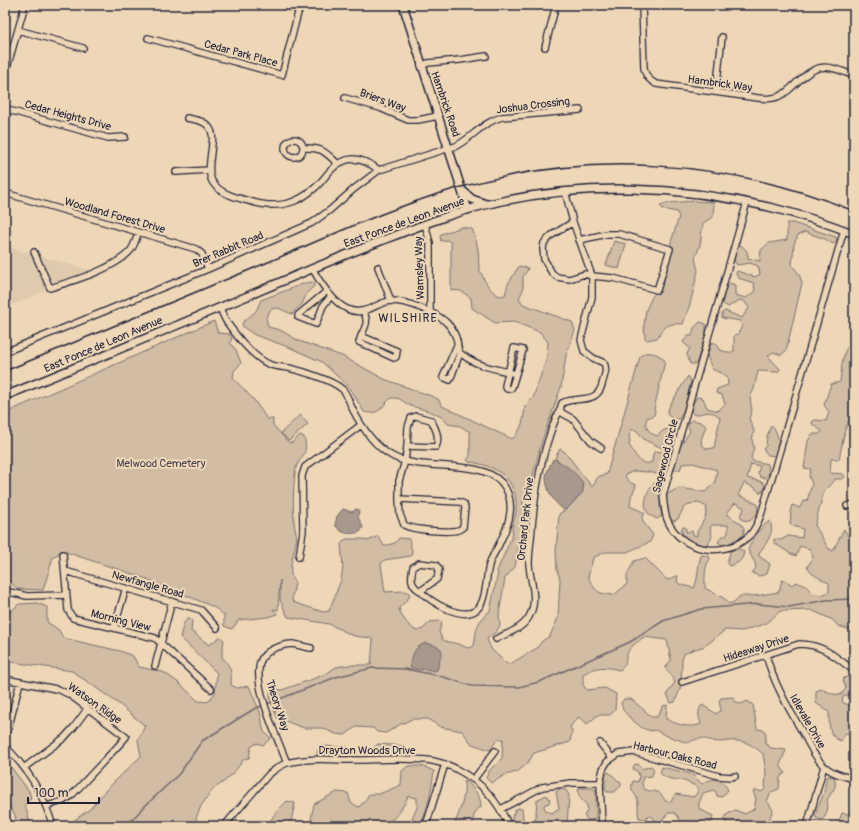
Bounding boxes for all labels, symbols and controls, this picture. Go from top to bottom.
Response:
street label: Cedar Park Place [203,37,280,70]
street label: Hambrick Road [428,70,463,139]
street label: Hambrick Way [687,73,753,94]
street label: Briers Way [358,86,408,115]
street label: Joshua Crossing [495,94,571,116]
street label: Cedar Heights Drive [23,98,113,133]
street label: East Ponce de Leon Avenue [342,194,467,250]
street label: Woodland Forest Drive [63,195,167,236]
street label: Brer Rabbit Road [191,229,265,270]
street label: Wamsley Way [412,236,427,300]
district label: WILSHIRE [378,311,438,326]
street label: East Ponce de Leon Avenue [42,313,165,375]
street label: Sagewood Circle [650,417,681,494]
park label: Melwood Cemetery [117,457,206,470]
street label: Orchard Park Drive [515,476,536,561]
street label: Newfangle Road [110,568,185,601]
street label: Morning View [90,607,153,634]
street label: Hideaway Drive [722,632,791,665]
street label: Theory Way [263,678,292,733]
street label: Watson Ridge [65,680,125,727]
street label: Idlevale Drive [787,692,829,751]
street label: Harbour Oaks Road [632,739,718,772]
street label: Drayton Woods Drive [319,744,416,757]
scale bar [28,779,99,805]
text: 100 m [34,786,69,801]

